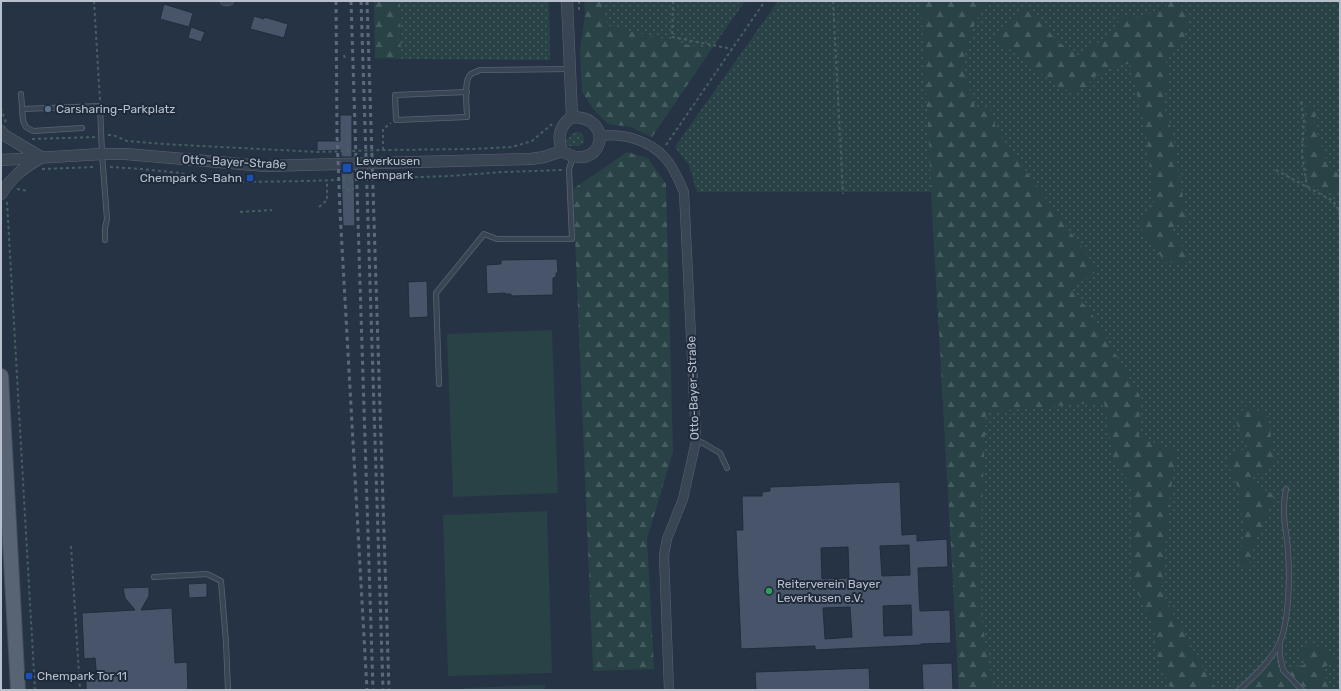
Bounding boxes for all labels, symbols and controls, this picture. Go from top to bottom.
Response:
place label: Carsharing-Parkplatz [56,102,175,116]
marker: Carsharing-Parkplatz [43,104,53,114]
street label: Otto-Bayer-Straße [181,152,287,172]
place label: Leverkusen Chempark [356,154,420,182]
marker: Leverkusen Chempark [341,162,353,174]
place label: Chempark S-Bahn [140,171,242,185]
marker: Chempark S-Bahn [245,173,255,183]
street label: Otto-Bayer-Straße [684,335,702,440]
place label: Reiterverein Bayer Leverkusen e.V. [777,577,880,605]
marker: Reiterverein Bayer Leverkusen e.V. [764,586,774,596]
place label: Chempark Tor 11 [37,669,127,683]
marker: Chempark Tor 11 [24,671,34,681]

